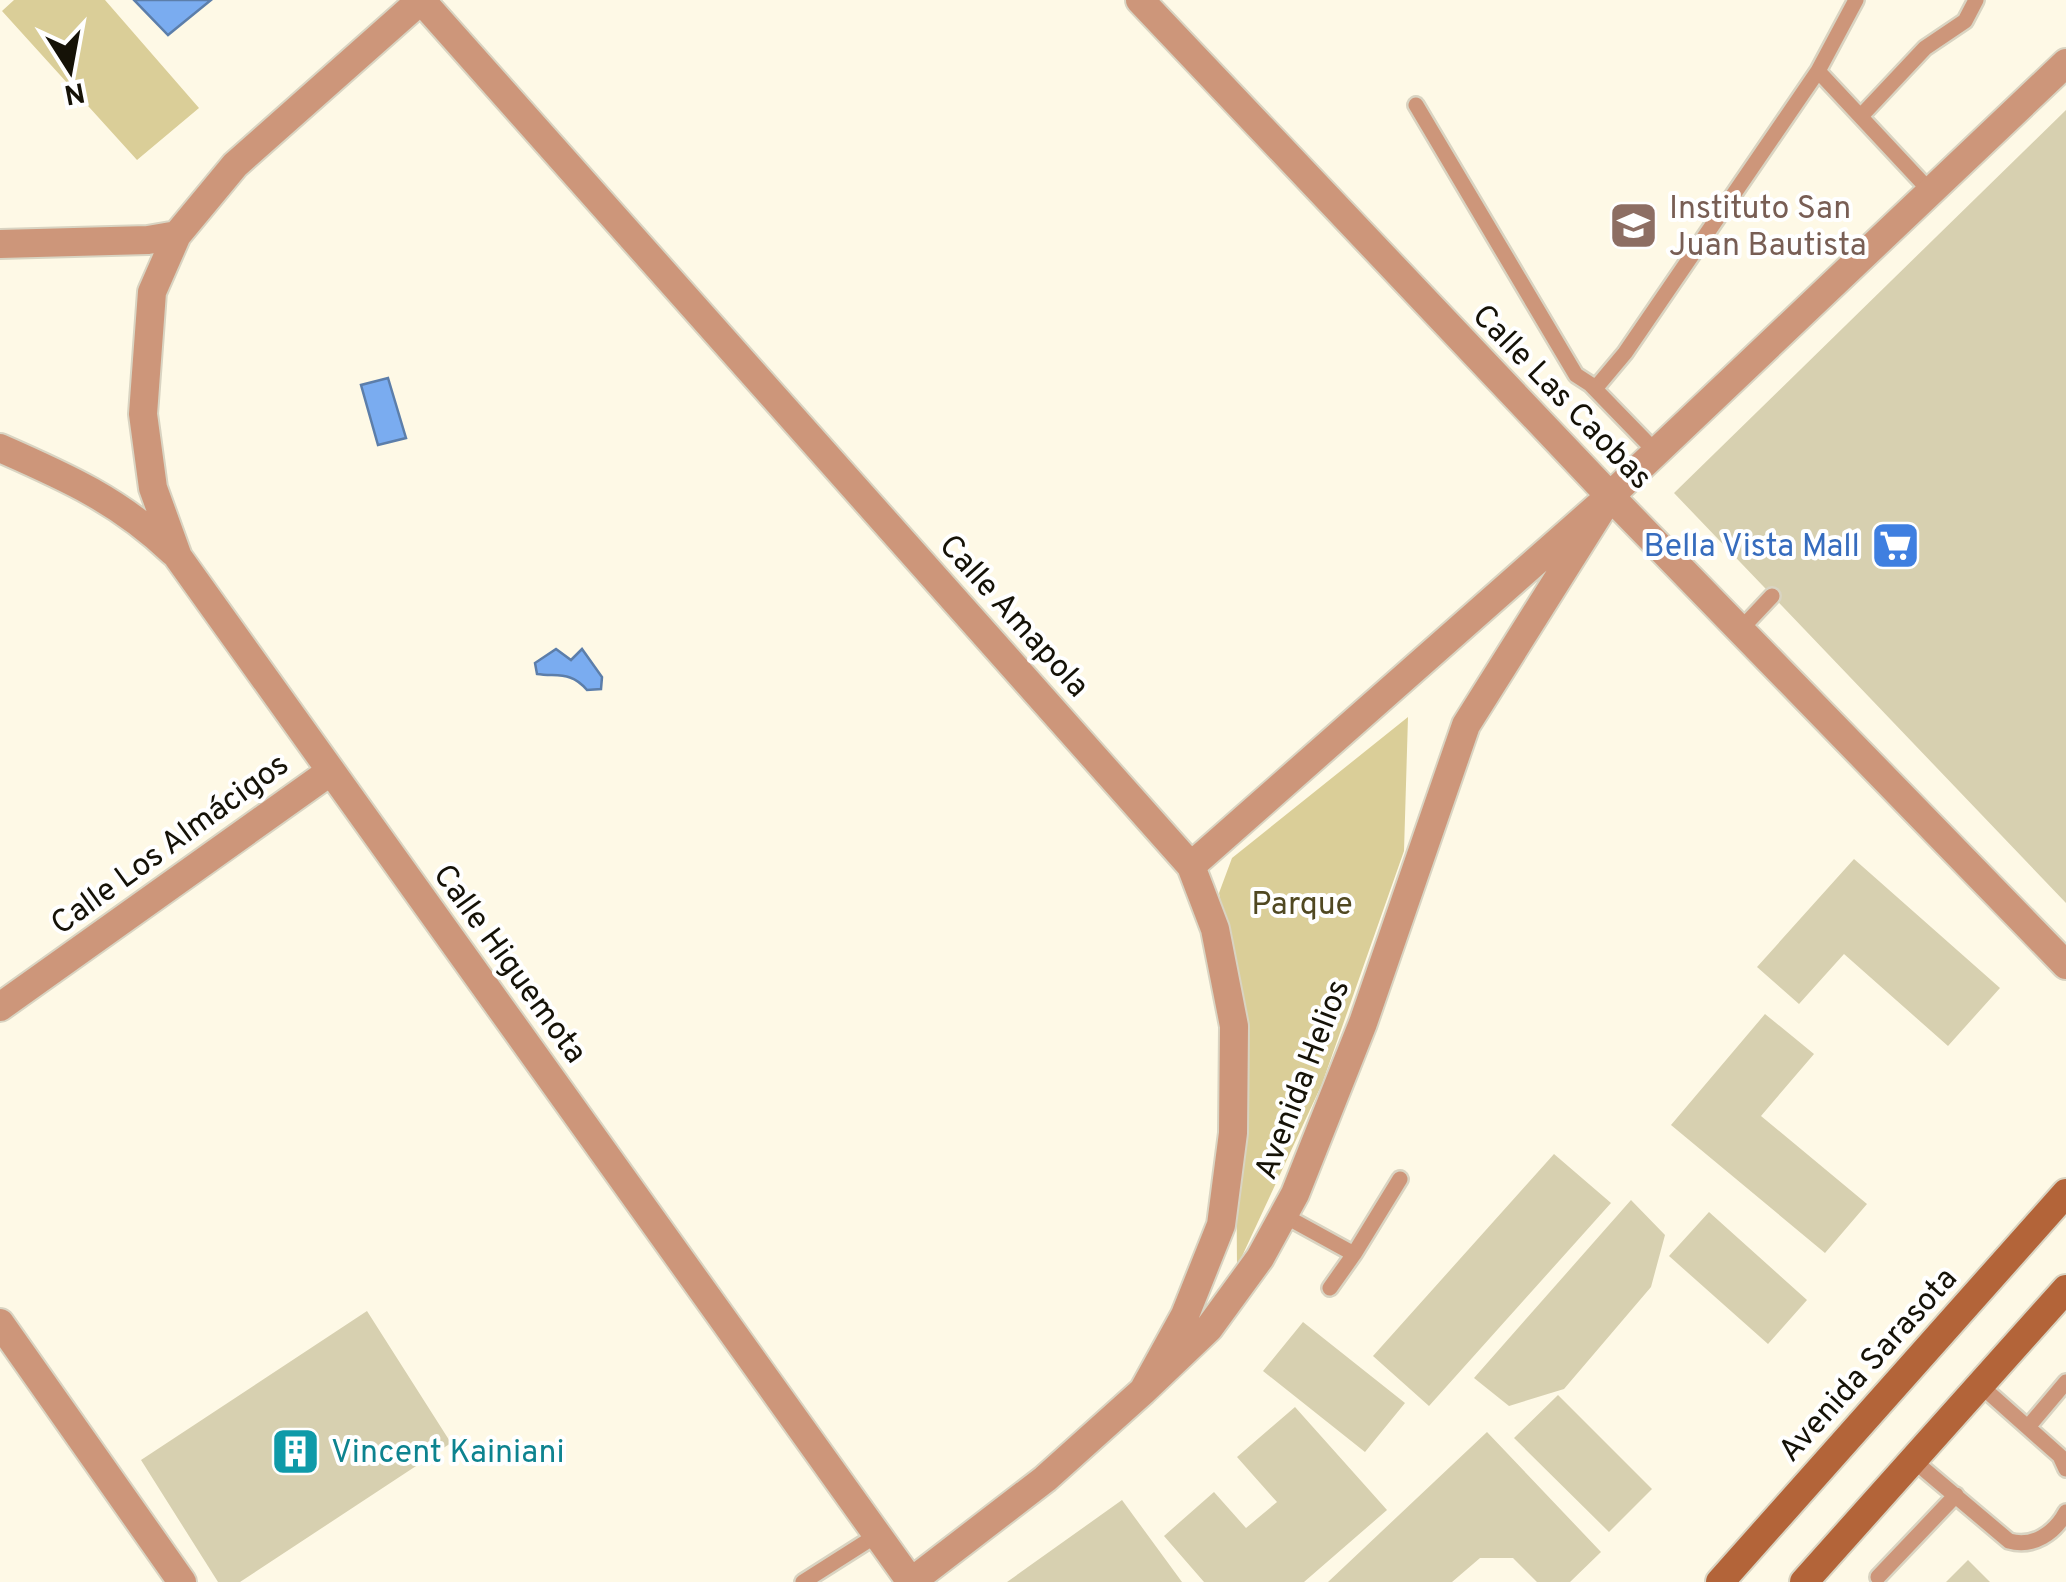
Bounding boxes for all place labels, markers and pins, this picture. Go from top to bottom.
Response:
place label: Instituto San Juan Bautista [1669,190,1867,267]
school or university icon: Instituto San Juan Bautista [1608,199,1660,251]
supermarket icon: Bella Vista Mall [1869,519,1921,571]
place label: Bella Vista Mall [1643,528,1860,568]
building icon: Vincent Kainiani [270,1425,322,1477]
place label: Vincent Kainiani [331,1434,565,1474]

